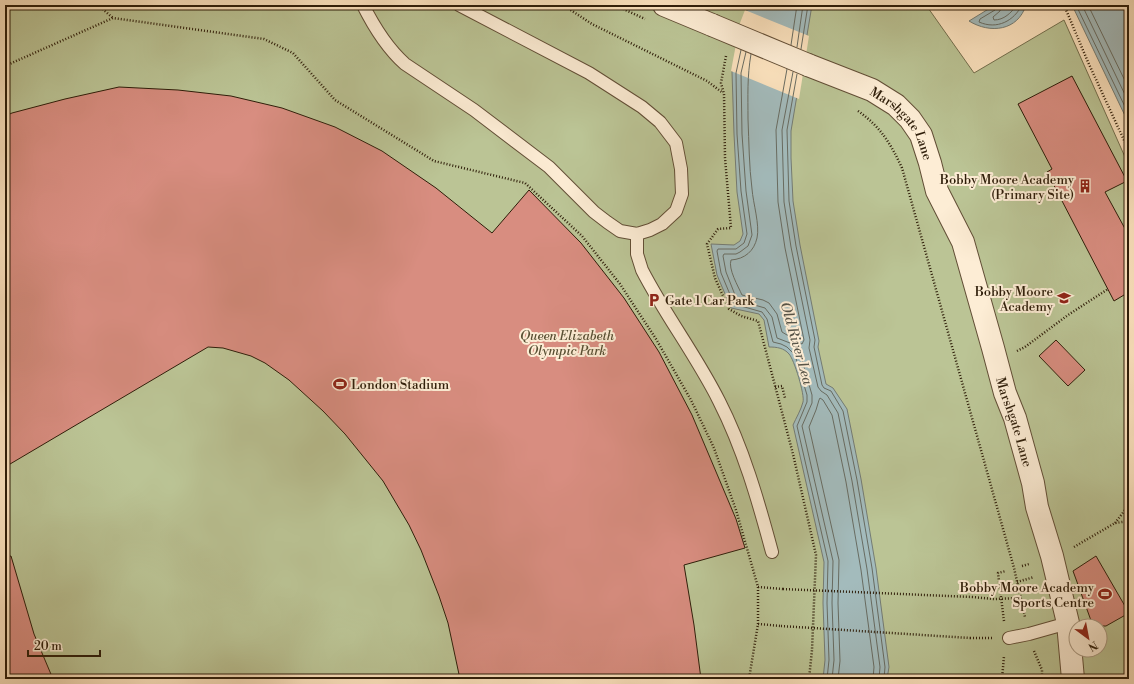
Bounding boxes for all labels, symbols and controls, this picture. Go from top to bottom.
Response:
street label: Marshgate Lane [867,84,936,163]
place label: Bobby Moore Academy (Primary Site) [939,172,1075,203]
building icon: Bobby Moore Academy (Primary Site) [1077,178,1093,194]
place label: Bobby Moore Academy [974,284,1054,315]
school or university icon: Bobby Moore Academy [1056,290,1072,306]
parking icon: Gate 1 Car Park [646,292,662,308]
place label: Gate 1 Car Park [665,293,755,309]
water label: Old River Lea [776,300,817,387]
park label: Queen Elizabeth Olympic Park [520,328,615,359]
street label: Marshgate Lane [992,375,1035,469]
sports icon: London Stadium [332,376,348,392]
place label: London Stadium [351,377,450,393]
place label: Bobby Moore Academy Sports Centre [959,580,1095,611]
sports icon: Bobby Moore Academy Sports Centre [1097,586,1113,602]
north arrow [1068,618,1108,658]
scale bar [28,632,100,658]
text: N [1085,637,1100,654]
text: 20 m [34,639,62,654]

